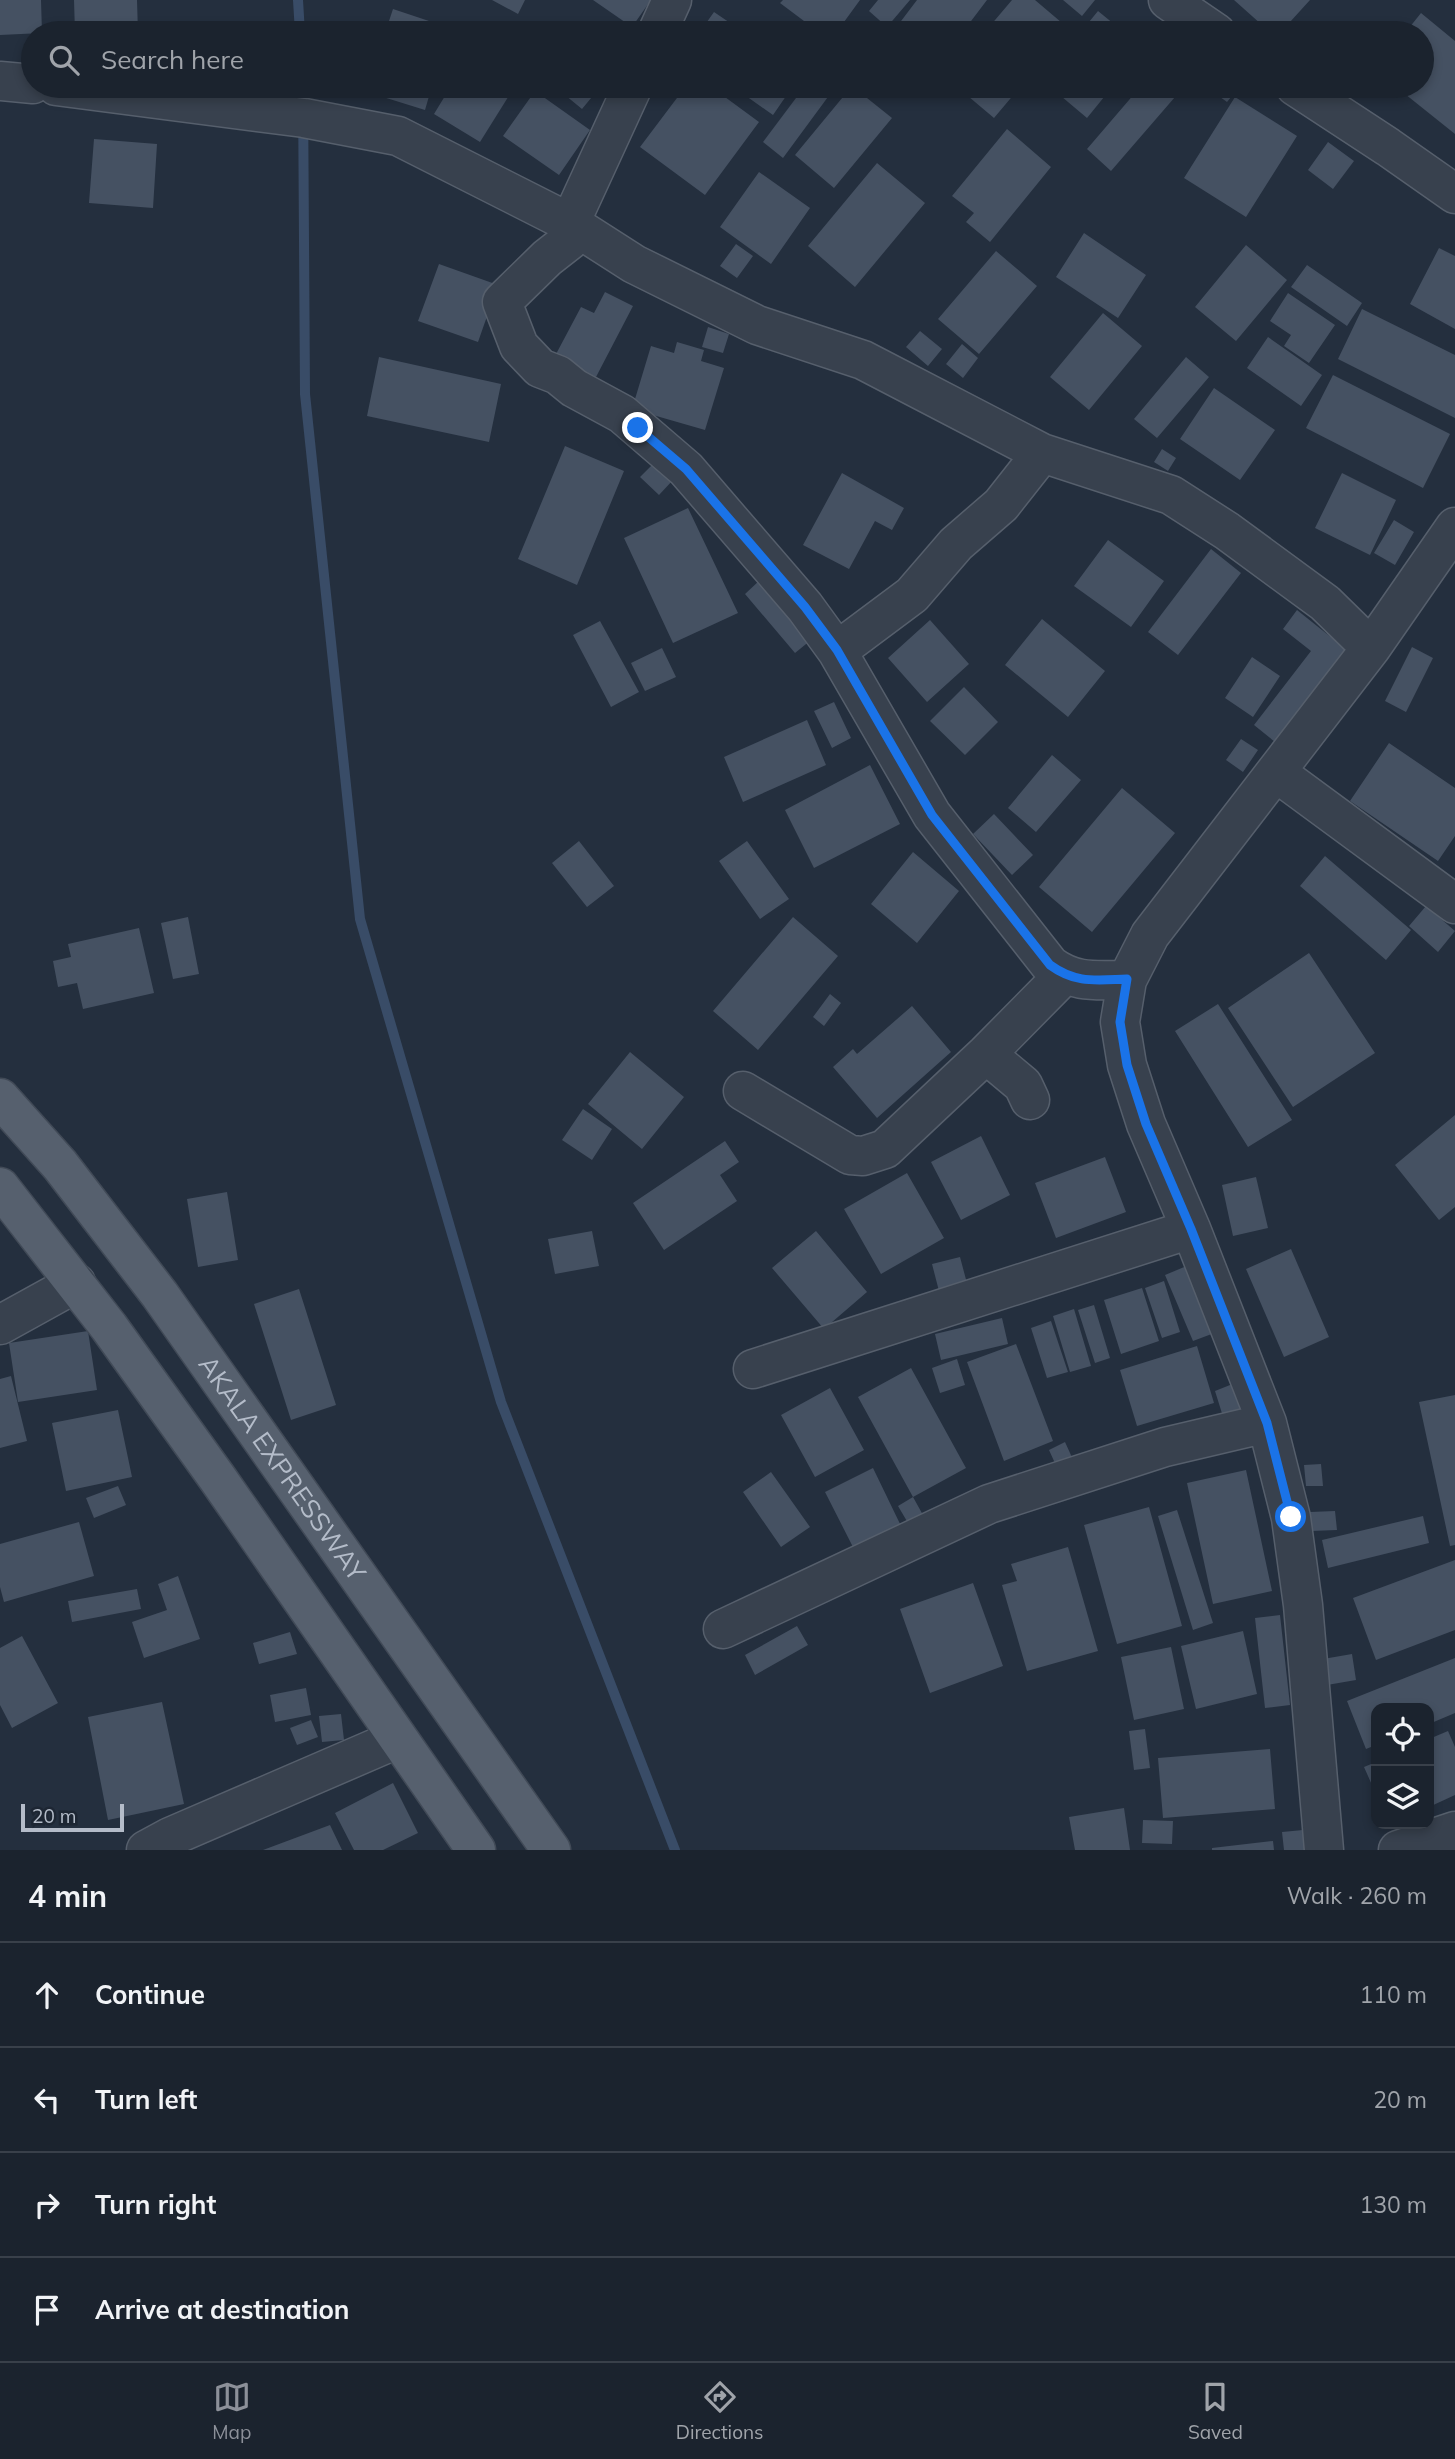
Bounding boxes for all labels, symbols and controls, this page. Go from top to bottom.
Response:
search box [21,21,1434,98]
icon: search [45,41,83,79]
text: Search here [101,43,244,76]
route end [622,412,653,443]
street label: AKALA EXPRESSWAY [192,1349,374,1588]
route start [1275,1501,1306,1532]
map controls [1371,1703,1434,1829]
button: locate [1371,1703,1434,1766]
button: layers [1371,1766,1434,1829]
scale bar [21,1801,124,1833]
text: 20 m [32,1804,76,1828]
text: 4 min [28,1877,107,1915]
text: Walk · 260 m [1287,1881,1427,1910]
icon: ahead [28,1976,66,2014]
text: Continue [95,1978,205,2011]
text: 110 m [1359,1980,1427,2009]
icon: left [28,2081,66,2119]
text: Turn left [95,2083,197,2116]
text: 20 m [1373,2085,1427,2114]
icon: right [28,2186,66,2224]
text: Turn right [95,2188,216,2221]
text: 130 m [1359,2190,1427,2219]
icon: arrive [28,2291,66,2329]
text: Arrive at destination [95,2293,350,2326]
tab: Map [212,2378,251,2444]
tab: Directions [676,2378,764,2444]
tab: Saved [1188,2378,1243,2444]

